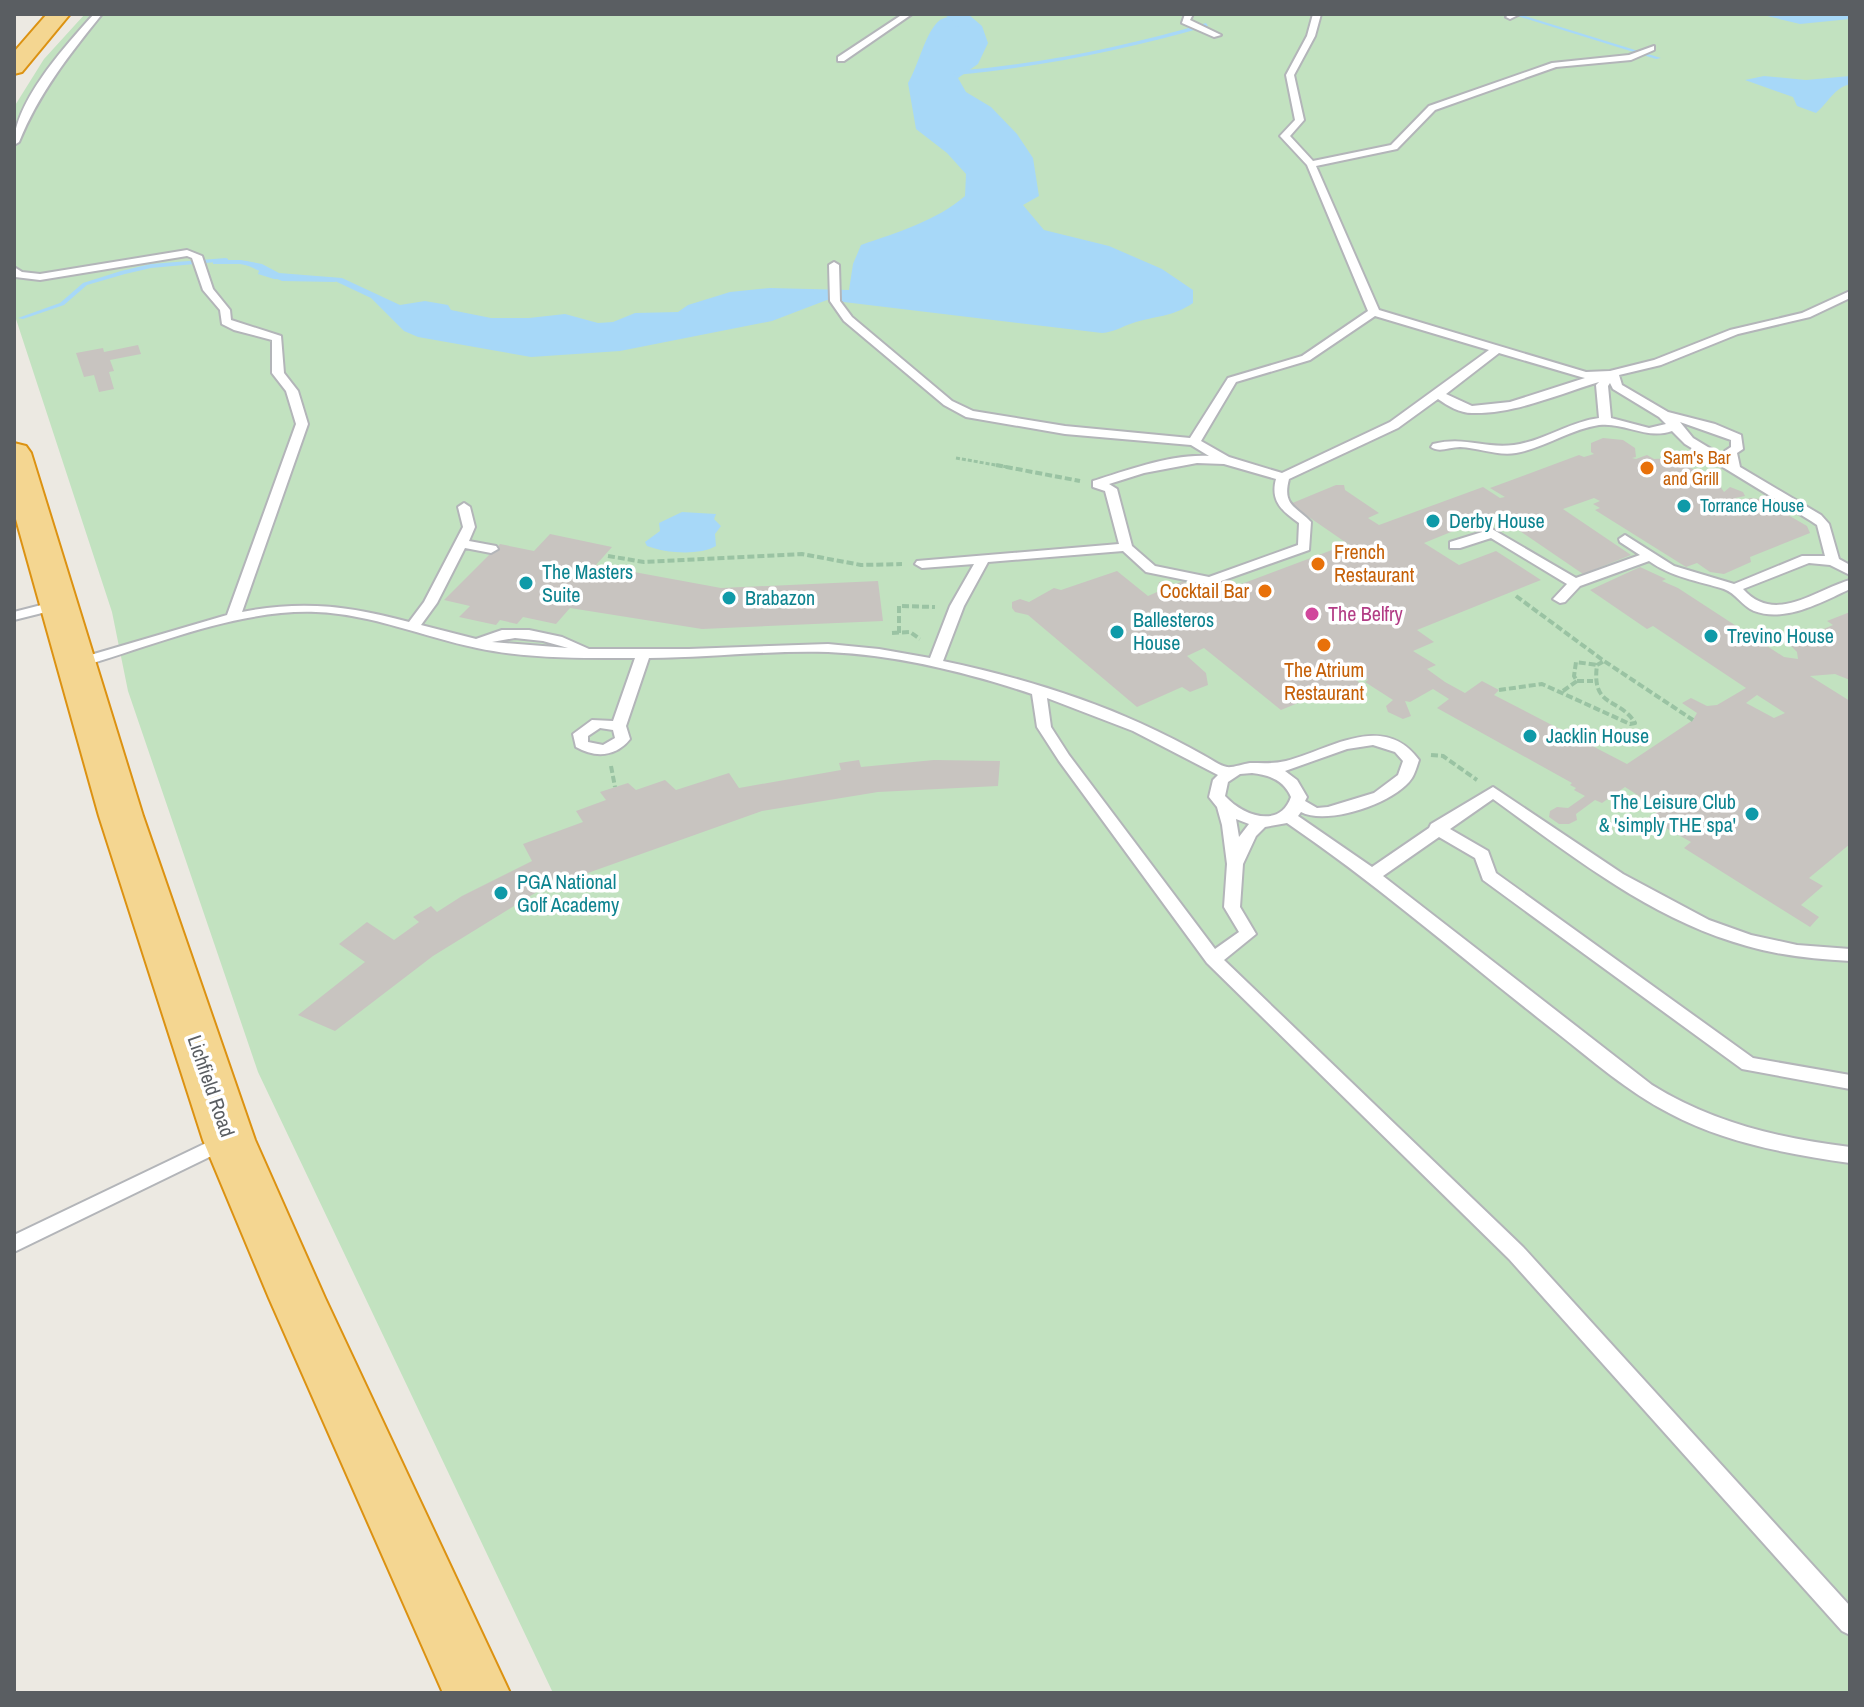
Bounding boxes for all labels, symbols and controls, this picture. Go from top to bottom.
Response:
place label: Sam's Bar and Grill [1663,445,1731,491]
marker: Sam's Bar and Grill [1638,459,1656,477]
place label: Torrance House [1700,493,1804,518]
marker: Torrance House [1675,497,1693,515]
place label: Derby House [1449,507,1545,534]
marker: Derby House [1424,512,1442,530]
place label: French Restaurant [1334,538,1415,588]
marker: French Restaurant [1309,555,1327,573]
place label: The Masters Suite [542,558,633,608]
marker: The Masters Suite [517,574,535,592]
place label: Cocktail Bar [1160,577,1250,604]
marker: Cocktail Bar [1256,582,1274,600]
place label: Brabazon [745,584,815,611]
marker: Brabazon [720,589,738,607]
place label: The Belfry [1328,600,1404,627]
marker: The Belfry [1303,605,1321,623]
place label: Ballesteros House [1133,606,1214,656]
place label: Trevino House [1727,622,1834,649]
marker: Ballesteros House [1108,623,1126,641]
marker: Trevino House [1702,627,1720,645]
marker: The Atrium Restaurant [1315,636,1333,654]
place label: The Atrium Restaurant [1284,656,1365,706]
place label: Jacklin House [1546,722,1649,749]
marker: Jacklin House [1521,727,1539,745]
place label: The Leisure Club & 'simply THE spa' [1599,788,1736,838]
marker: The Leisure Club & 'simply THE spa' [1743,805,1761,823]
place label: PGA National Golf Academy [517,868,620,918]
marker: PGA National Golf Academy [492,884,510,902]
street label: Lichfield Road [181,1031,241,1140]

